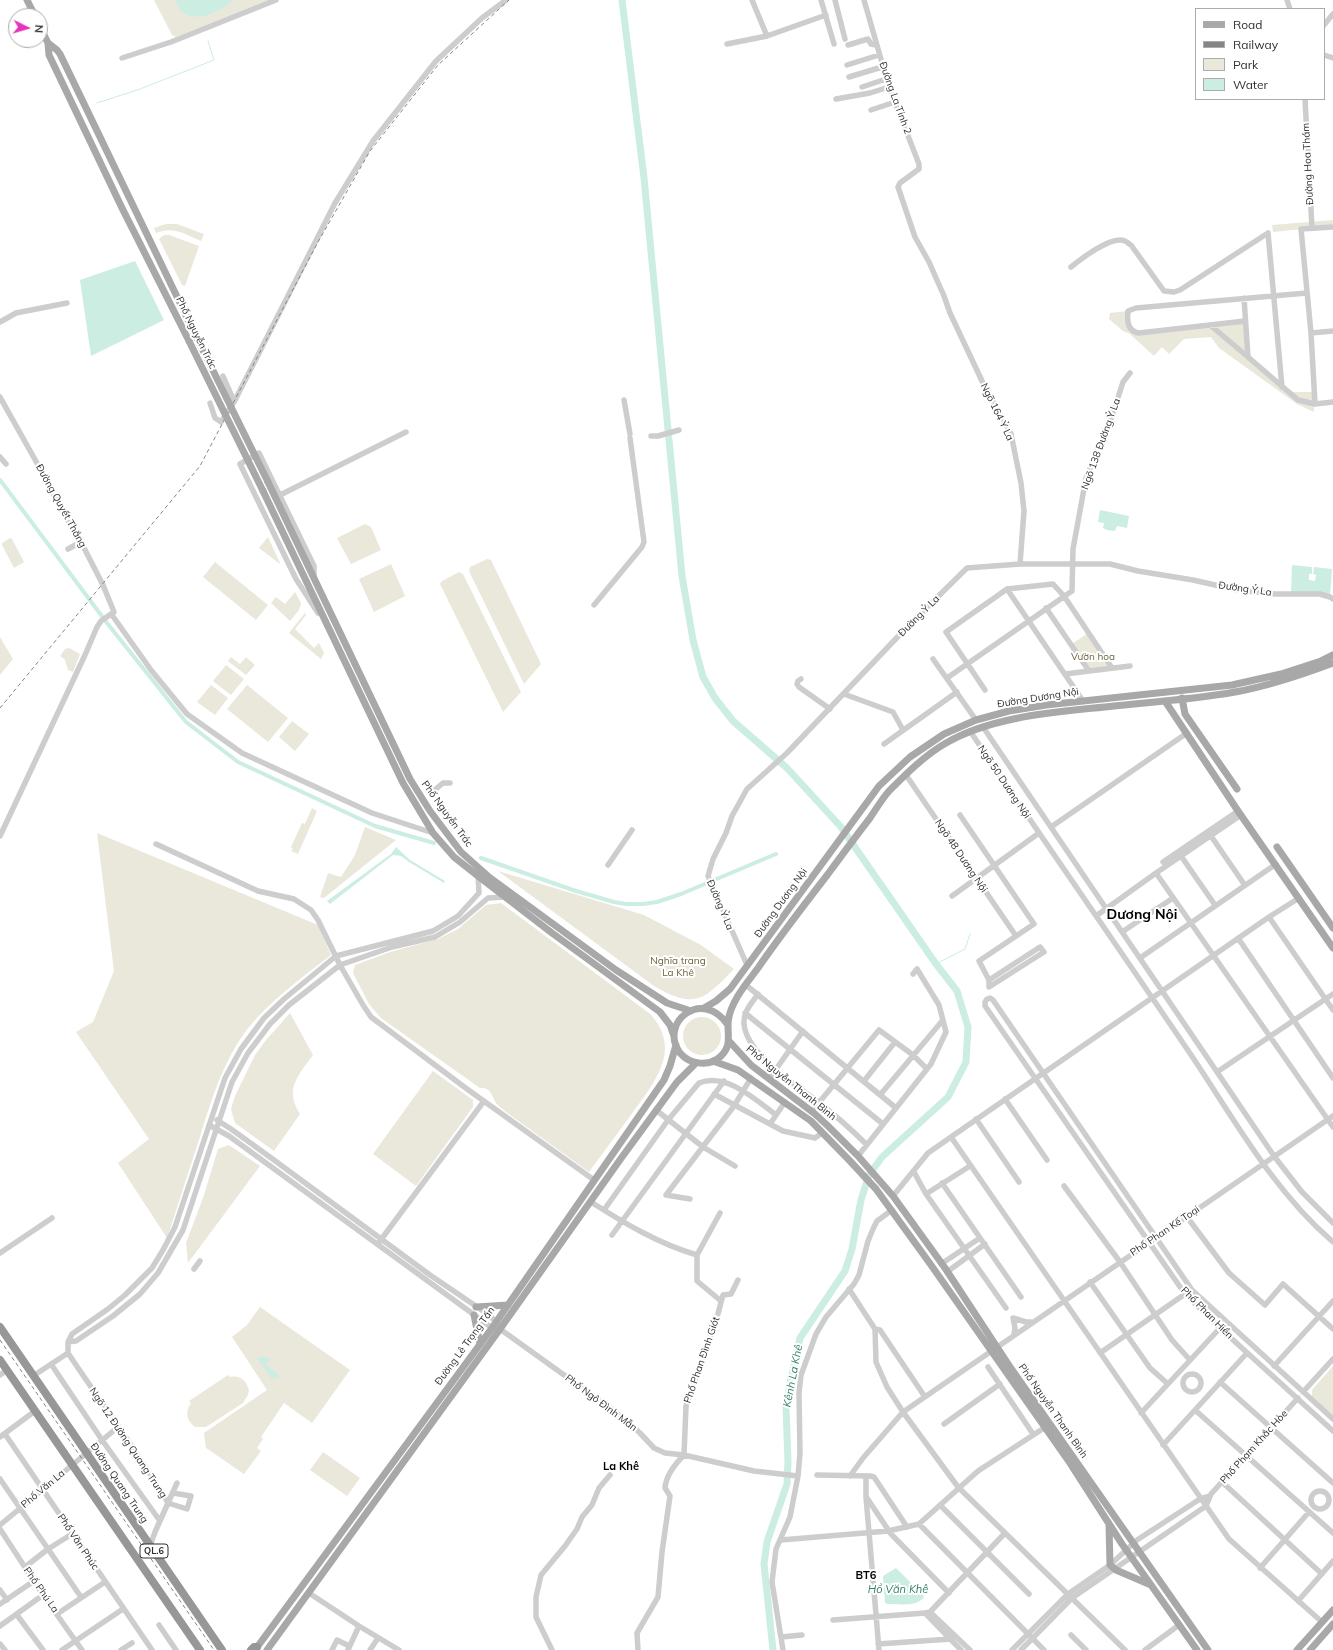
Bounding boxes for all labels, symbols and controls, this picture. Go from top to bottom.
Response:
north arrow [8,8,48,48]
legend [1195,8,1325,100]
text: Road [1233,17,1262,32]
text: N [32,24,46,34]
text: Railway [1233,37,1278,52]
text: Park [1233,57,1258,72]
street label: Đường La Tinh 2 [876,60,914,136]
text: Water [1233,77,1268,92]
street label: Đường Hoa Thám [1300,123,1316,205]
street label: Phố Nguyễn Trác [173,295,219,371]
street label: Ngõ 164 Ỷ La [978,381,1016,443]
street label: Ngõ 138 Đường Ỷ La [1079,397,1123,491]
street label: Đường Quyết Thắng [33,462,89,550]
street label: Đường Ỷ La [1218,579,1272,599]
street label: Đường Ỷ La [896,593,942,639]
park label: Vườn hoa [1071,651,1115,663]
street label: Đường Dương Nội [996,686,1080,710]
street label: Ngõ 50 Dương Nội [975,743,1033,821]
street label: Phố Nguyễn Trác [419,779,475,849]
street label: Ngõ 48 Dương Nội [932,817,990,895]
street label: Đường Dương Nội [752,866,810,940]
street label: Đường Ỷ La [704,878,736,932]
district label: Dương Nội [1107,907,1177,923]
park label: Nghĩa trang La Khê [650,955,706,978]
street label: Phố Nguyễn Thanh Bình [744,1043,838,1123]
street label: Phố Phan Kế Toại [1128,1203,1202,1259]
street label: Phố Phan Hiền [1178,1284,1236,1342]
street label: Đường Lê Trọng Tấn [433,1305,497,1387]
street label: Phố Phan Đình Giót [682,1315,722,1405]
water label: Kênh La Khê [780,1344,806,1408]
street label: Phố Nguyễn Thanh Bình [1016,1362,1090,1460]
street label: Phố Ngô Đình Mẫn [563,1372,639,1434]
street label: Ngõ 12 Đường Quang Trung [87,1386,169,1500]
street label: Phố Phạm Khắc Hòe [1218,1408,1290,1486]
street label: Đường Quang Trung [88,1441,150,1525]
district label: La Khê [603,1460,639,1474]
street label: Phố Văn La [19,1467,67,1511]
street label: Phố Văn Phúc [55,1512,101,1572]
road number: QL.6 [140,1544,168,1558]
street label: Phố Phú La [21,1565,61,1615]
district label: BT6 [856,1569,876,1583]
water label: Hồ Văn Khê [868,1583,928,1597]

